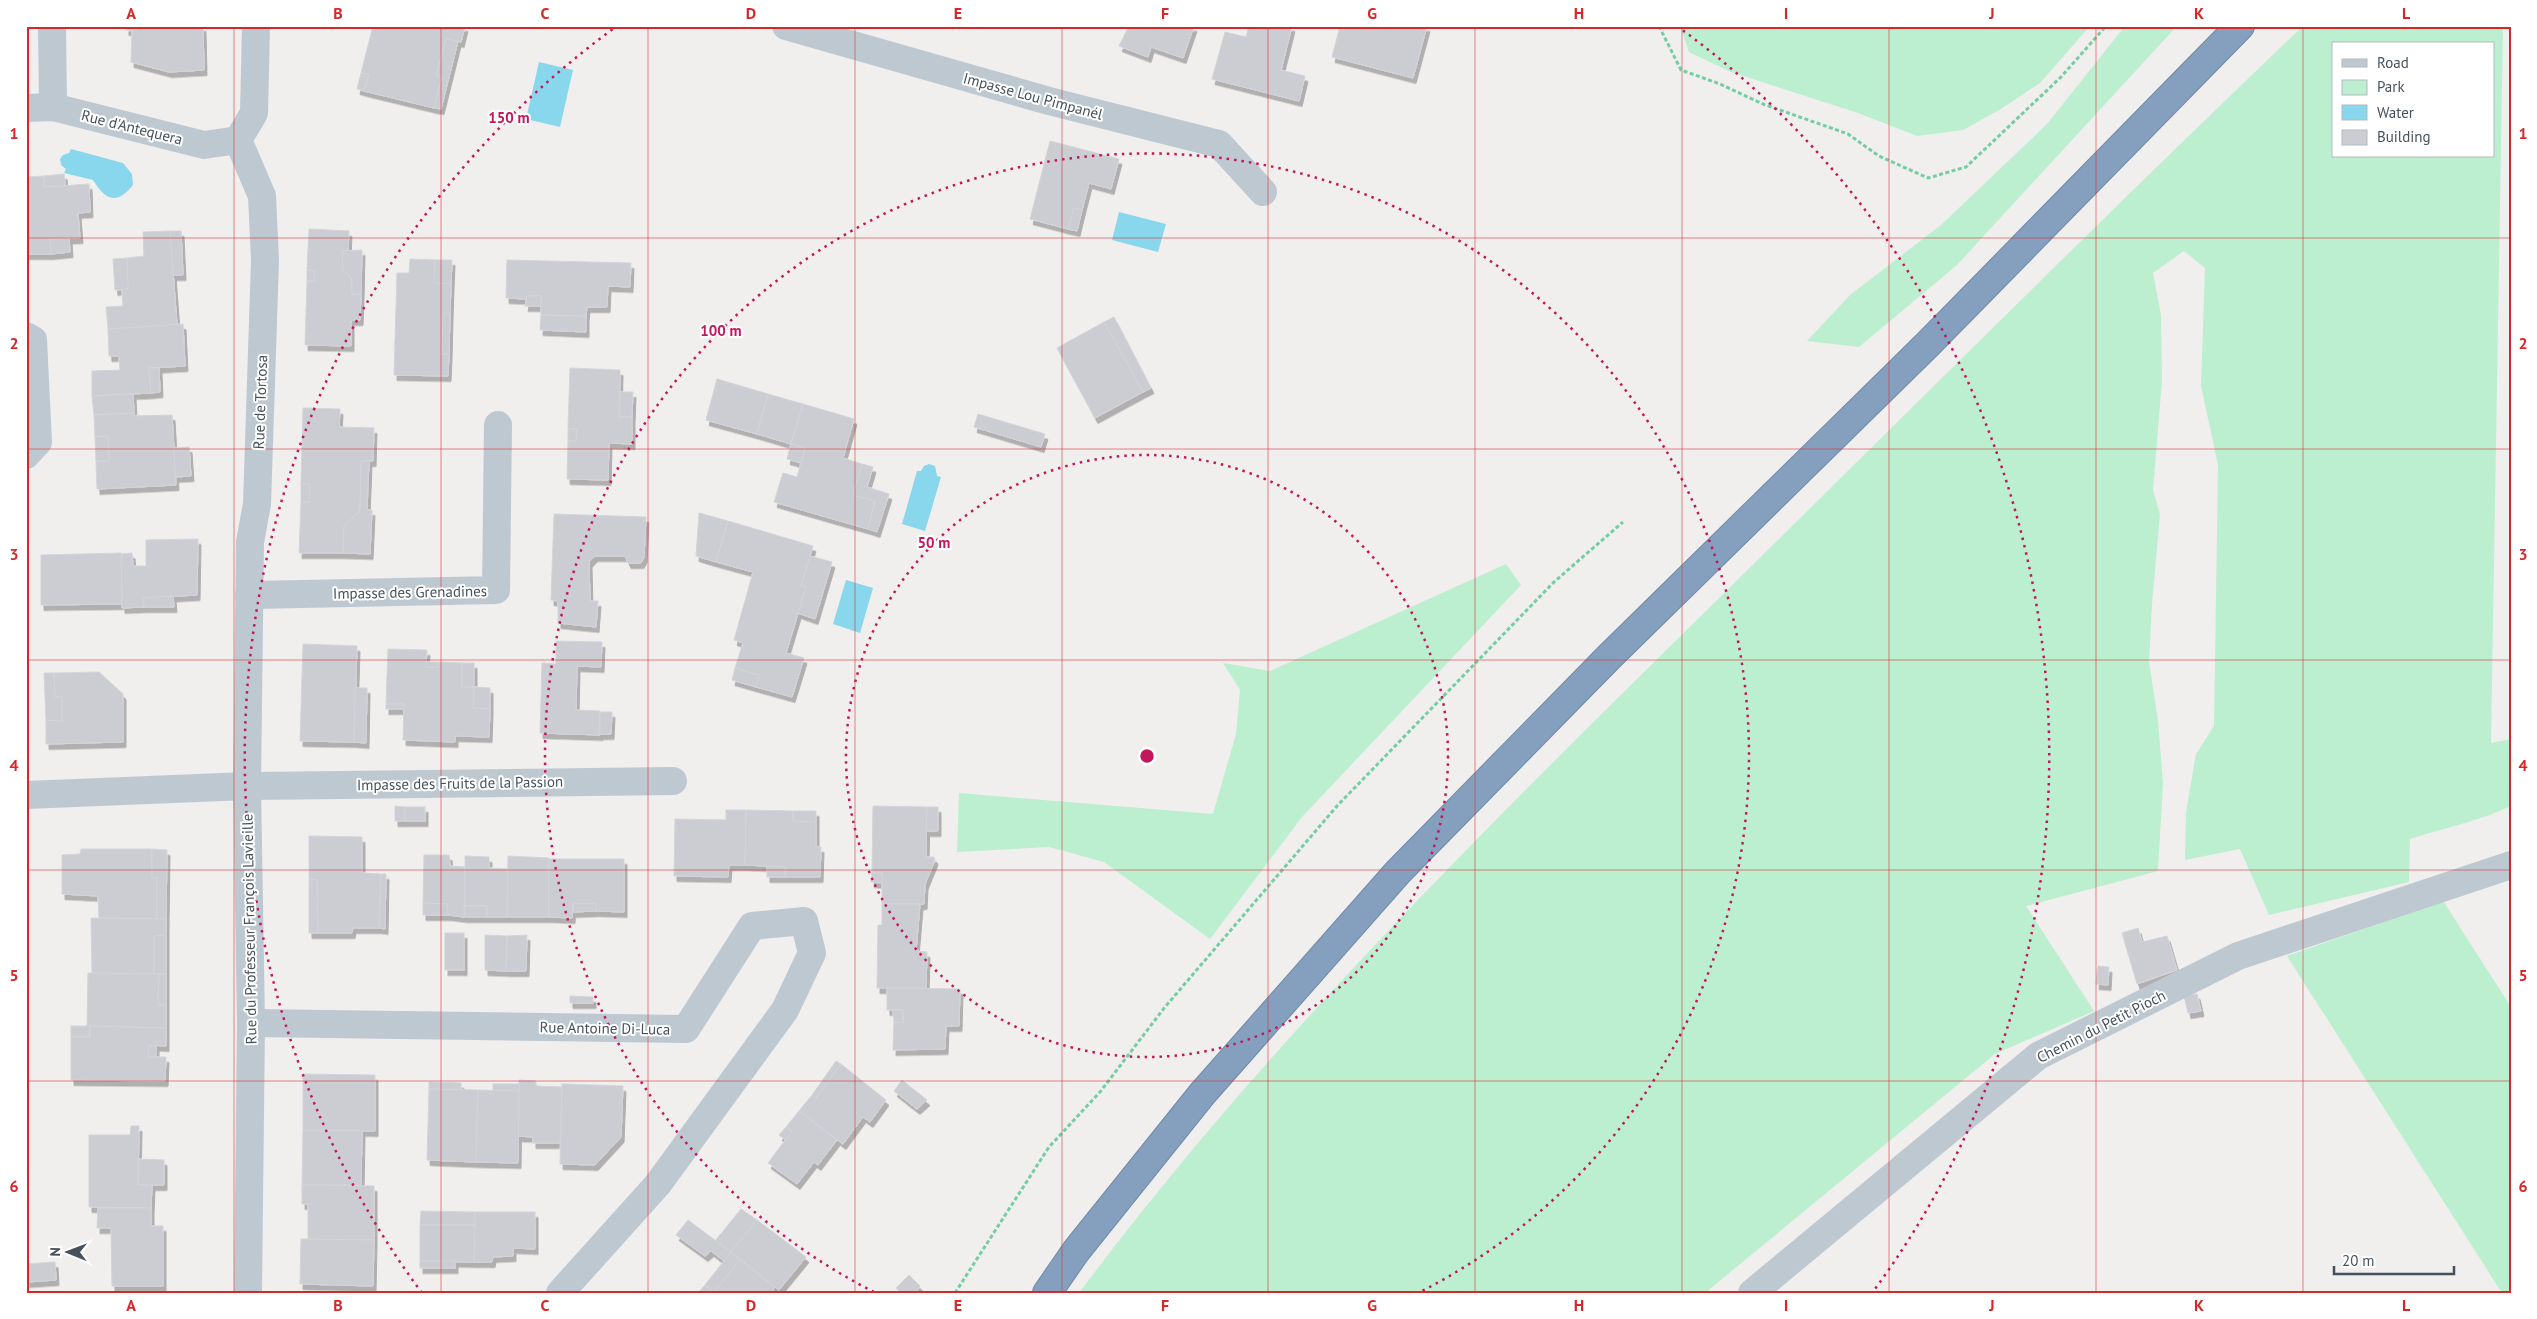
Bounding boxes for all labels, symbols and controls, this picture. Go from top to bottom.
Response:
text: A [126,3,136,23]
text: B [333,3,343,23]
text: C [541,3,550,23]
text: D [746,3,756,23]
text: E [954,3,962,23]
text: F [1161,3,1169,23]
text: G [1367,3,1377,23]
text: H [1574,3,1584,23]
text: I [1784,3,1788,23]
text: J [1988,3,1995,23]
text: K [2194,3,2204,23]
text: L [2402,3,2411,23]
legend [2332,42,2494,158]
text: Road [2377,53,2409,72]
street label: Impasse Lou Pimpanél [961,68,1105,124]
text: Park [2377,77,2405,96]
text: Water [2377,103,2414,122]
street label: Rue d'Antequera [79,105,185,149]
text: 150 m [488,108,530,127]
text: 1 [9,123,19,143]
text: 1 [2518,123,2528,143]
text: Building [2377,127,2431,146]
text: 100 m [700,321,742,340]
text: 2 [9,333,19,353]
text: 2 [2518,333,2528,353]
street label: Rue de Tortosa [249,354,271,450]
text: 50 m [918,533,950,552]
text: 3 [9,544,19,564]
text: 3 [2518,544,2528,564]
street label: Impasse des Grenadines [333,581,487,603]
centre of rings [1138,747,1156,765]
text: 4 [9,755,19,775]
text: 4 [2518,755,2528,775]
street label: Impasse des Fruits de la Passion [357,772,563,794]
street label: Rue du Professeur François Lavieille [237,814,261,1044]
text: 5 [9,965,19,985]
text: 5 [2518,965,2528,985]
street label: Chemin du Petit Pioch [2033,985,2169,1067]
street label: Rue Antoine Di-Luca [539,1017,671,1039]
text: 6 [9,1176,19,1196]
text: 6 [2518,1176,2528,1196]
north arrow [42,1226,92,1276]
scale bar [2334,1244,2454,1276]
text: N [46,1247,64,1257]
text: 20 m [2342,1251,2375,1270]
text: A [126,1295,136,1315]
text: B [333,1295,343,1315]
text: C [541,1295,550,1315]
text: D [746,1295,756,1315]
text: E [954,1295,962,1315]
text: F [1161,1295,1169,1315]
text: G [1367,1295,1377,1315]
text: H [1574,1295,1584,1315]
text: I [1784,1295,1788,1315]
text: J [1988,1295,1995,1315]
text: K [2194,1295,2204,1315]
text: L [2402,1295,2411,1315]

